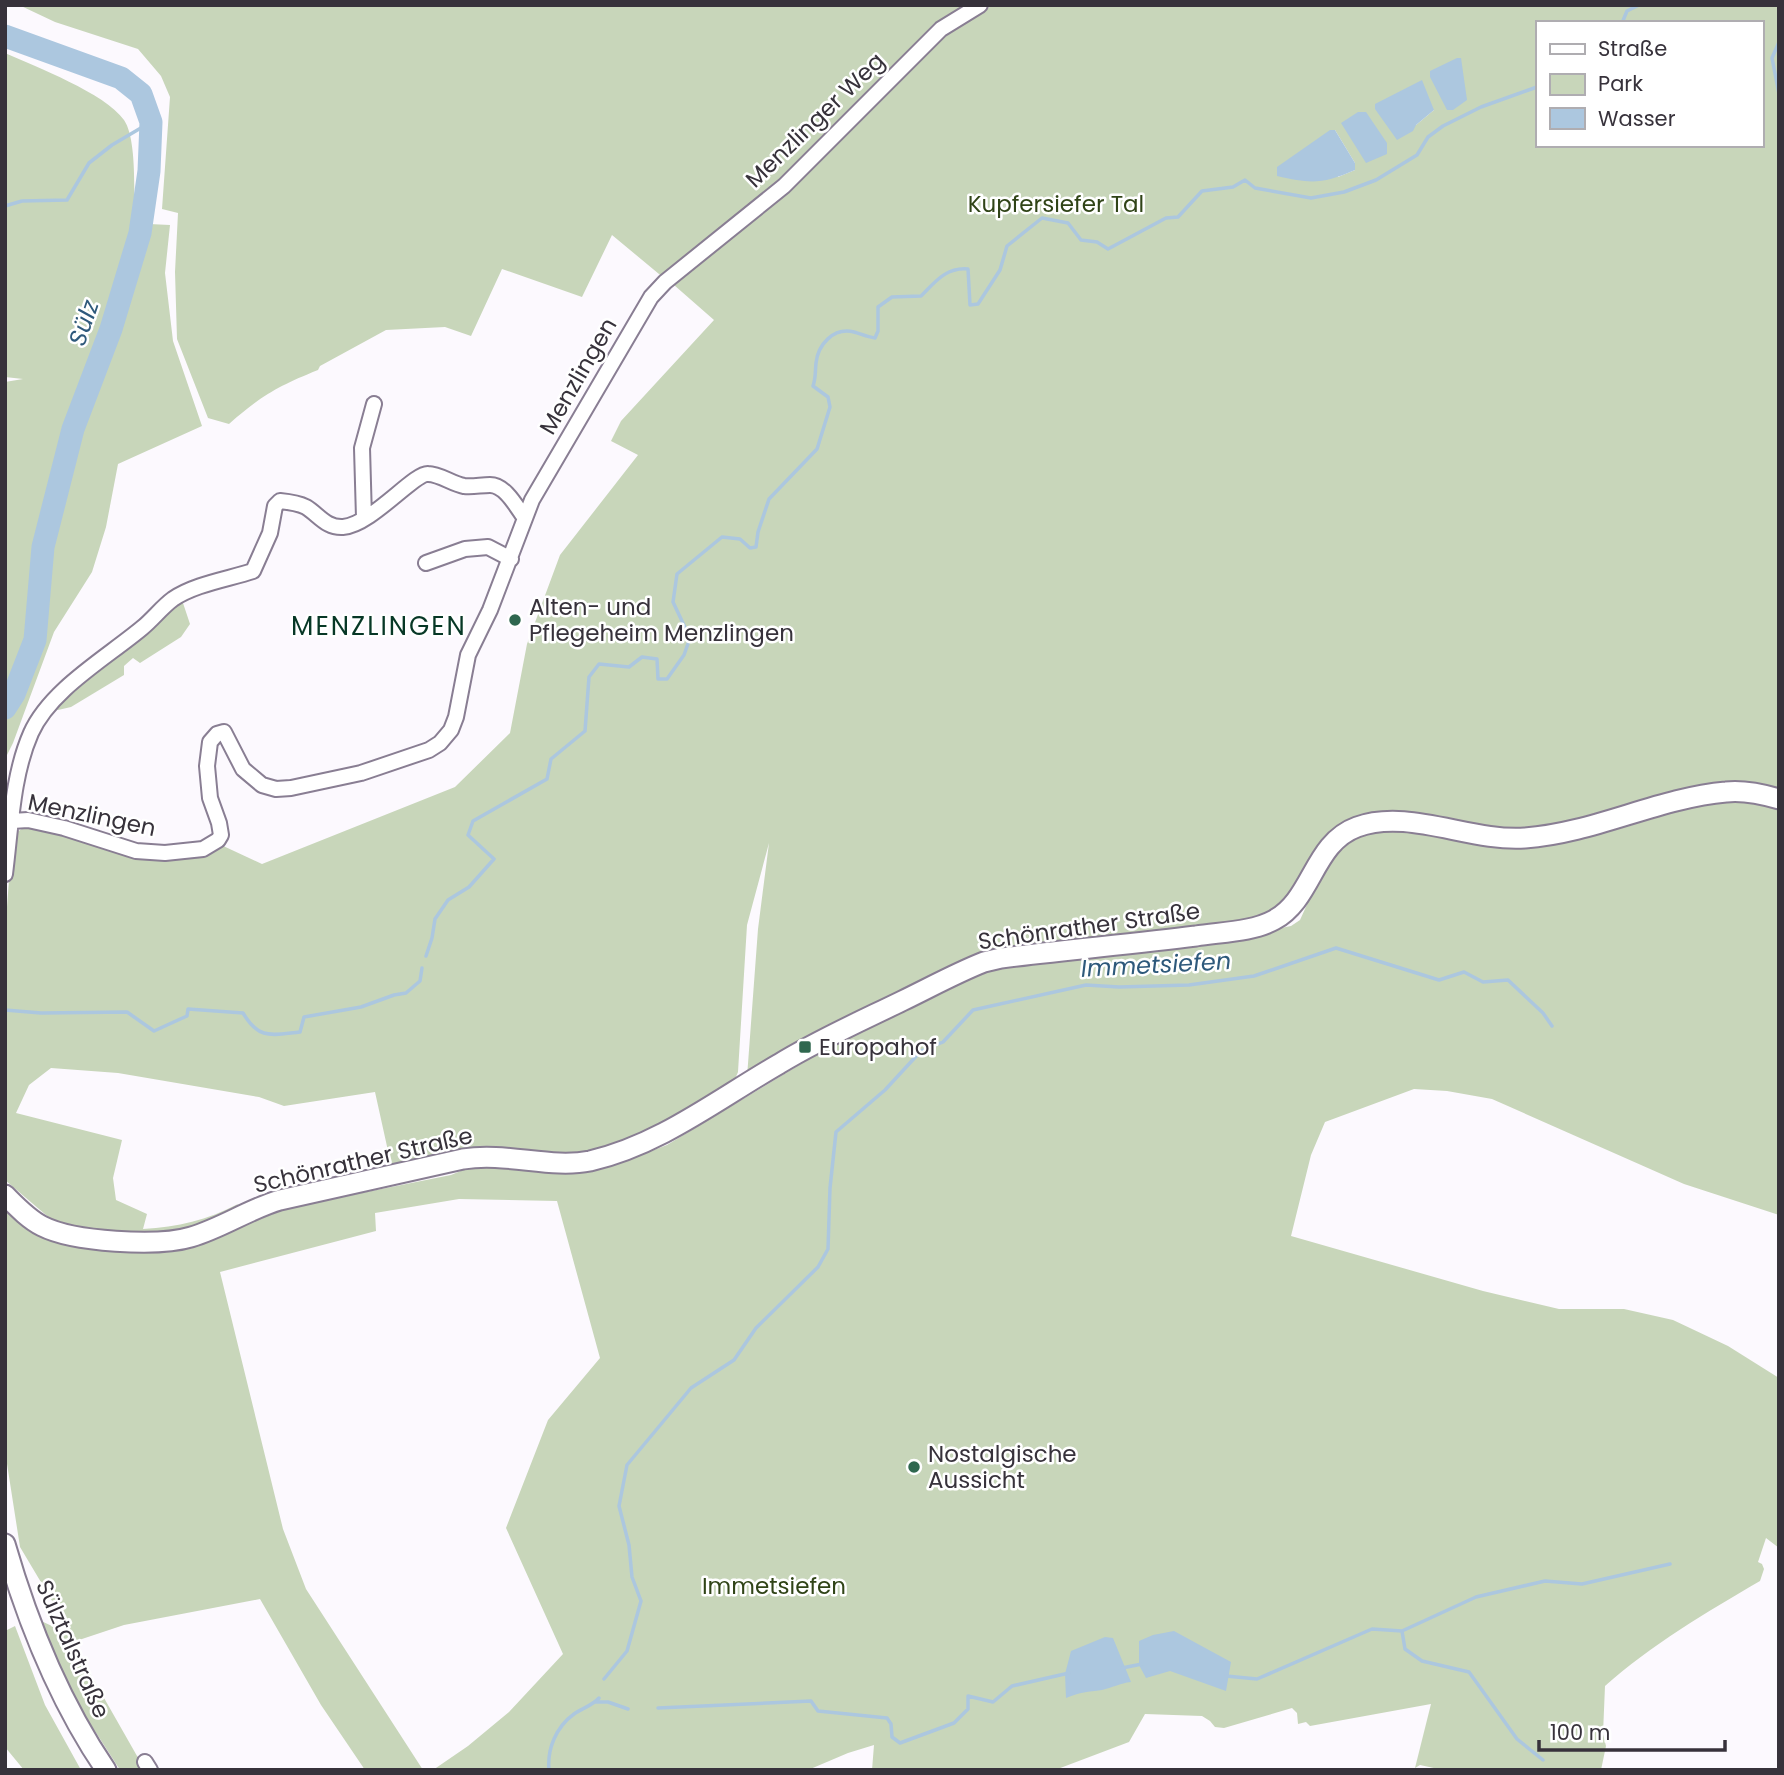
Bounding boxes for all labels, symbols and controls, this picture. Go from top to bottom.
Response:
legend [1536,21,1763,147]
text: Straße [1598,34,1667,63]
street label: Menzlinger Weg [738,45,892,195]
text: Park [1598,69,1643,98]
text: Wasser [1598,104,1676,133]
park label: Kupfersiefer Tal [968,188,1144,220]
water label: Sülz [60,296,107,350]
street label: Menzlingen [532,312,624,440]
place label: Alten- und Pflegeheim Menzlingen [529,591,794,649]
district label: MENZLINGEN [291,608,467,644]
marker: Alten- und Pflegeheim Menzlingen [507,612,523,628]
street label: Menzlingen [25,786,159,844]
street label: Schönrather Straße [976,895,1202,957]
water label: Immetsiefen [1080,944,1232,985]
place label: Europahof [819,1031,937,1063]
marker: Europahof [797,1039,813,1055]
street label: Schönrather Straße [250,1119,476,1201]
place label: Nostalgische Aussicht [928,1438,1077,1496]
marker: Nostalgische Aussicht [906,1459,922,1475]
park label: Immetsiefen [702,1570,846,1602]
street label: Sülztalstraße [28,1575,118,1723]
scale bar [1539,1708,1724,1752]
text: 100 m [1550,1718,1610,1747]

